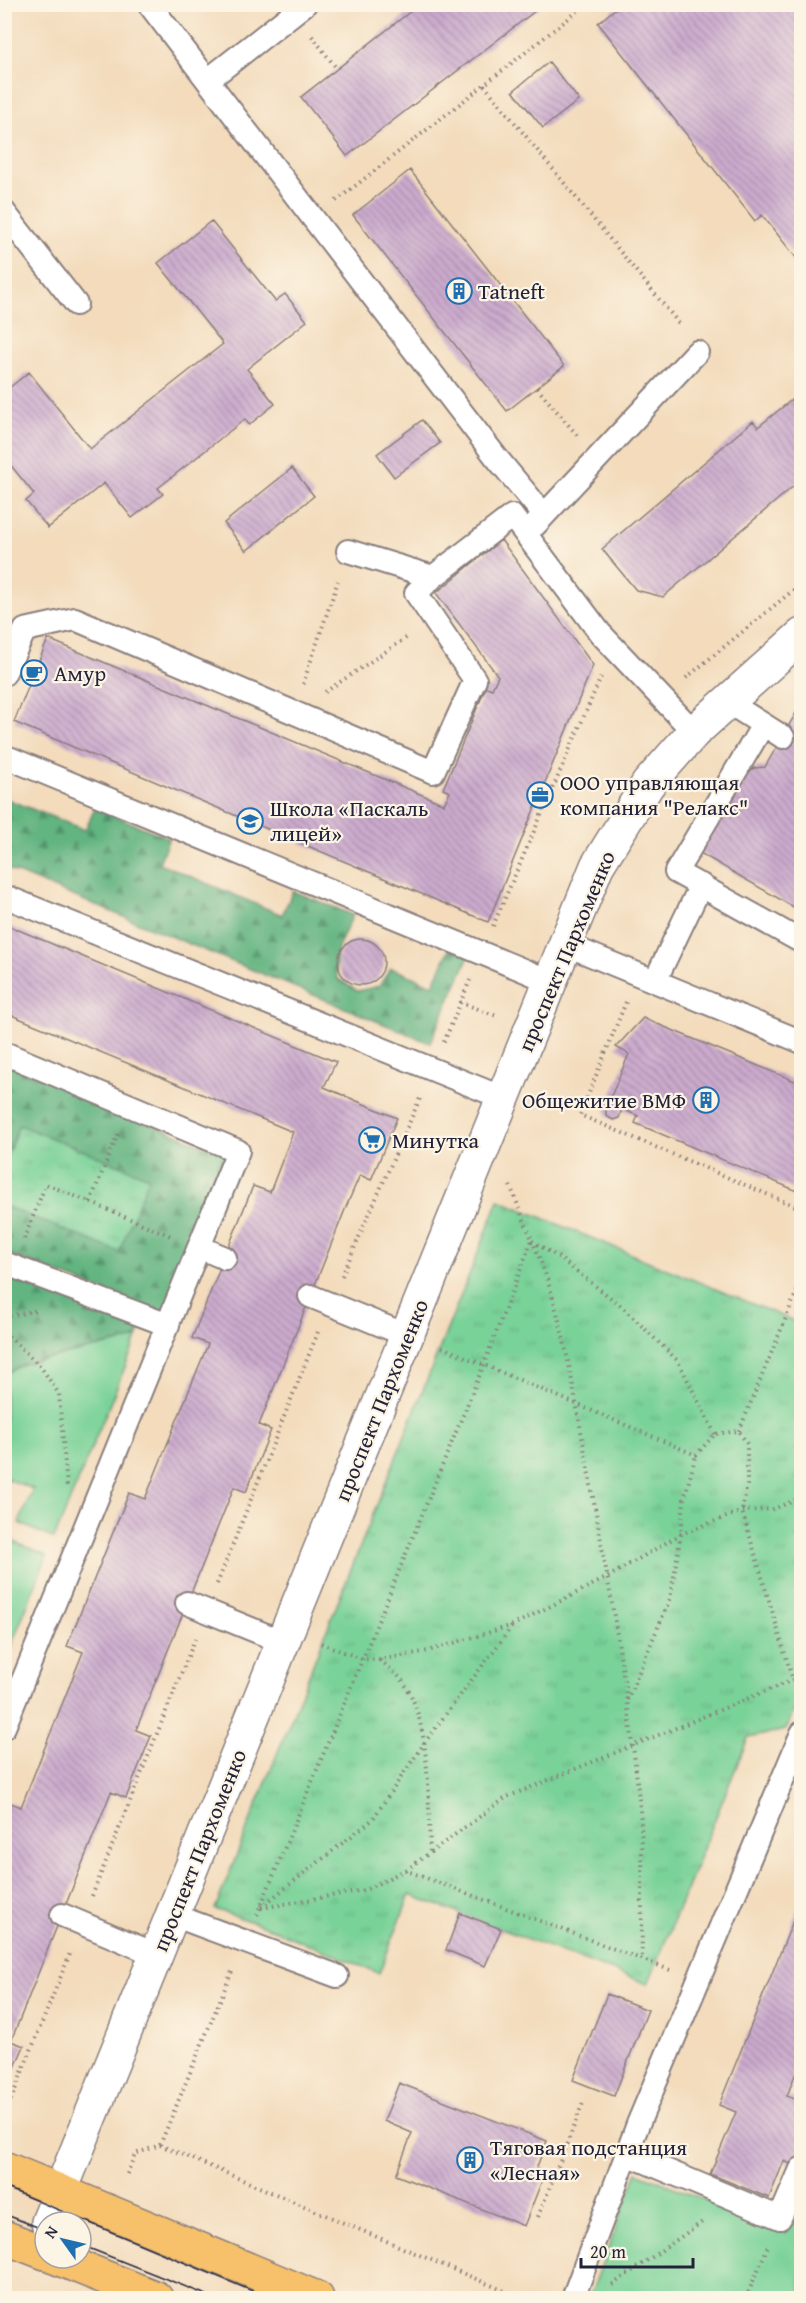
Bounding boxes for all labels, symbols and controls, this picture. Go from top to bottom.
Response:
place label: Tatneft [478,275,545,307]
building icon: Tatneft [444,276,474,306]
place label: Амур [54,657,106,689]
cafe icon: Амур [19,658,49,688]
place label: ООО управляющая компания "Релакс" [560,766,749,823]
office icon: ООО управляющая компания "Релакс" [525,780,555,810]
place label: Школа «Паскаль лицей» [270,792,428,849]
school or university icon: Школа «Паскаль лицей» [235,806,265,836]
street label: проспект Пархоменко [509,846,623,1056]
place label: Общежитие ВМФ [522,1084,686,1116]
building icon: Общежитие ВМФ [691,1085,721,1115]
place label: Минутка [392,1124,479,1156]
supermarket icon: Минутка [357,1125,387,1155]
street label: проспект Пархоменко [326,1294,436,1506]
street label: проспект Пархоменко [144,1744,254,1956]
place label: Тяговая подстанция «Лесная» [490,2131,687,2188]
building icon: Тяговая подстанция «Лесная» [455,2145,485,2175]
north arrow [33,2210,93,2270]
text: N [38,2220,64,2243]
scale bar [581,2231,694,2269]
text: 20 m [590,2238,626,2265]

